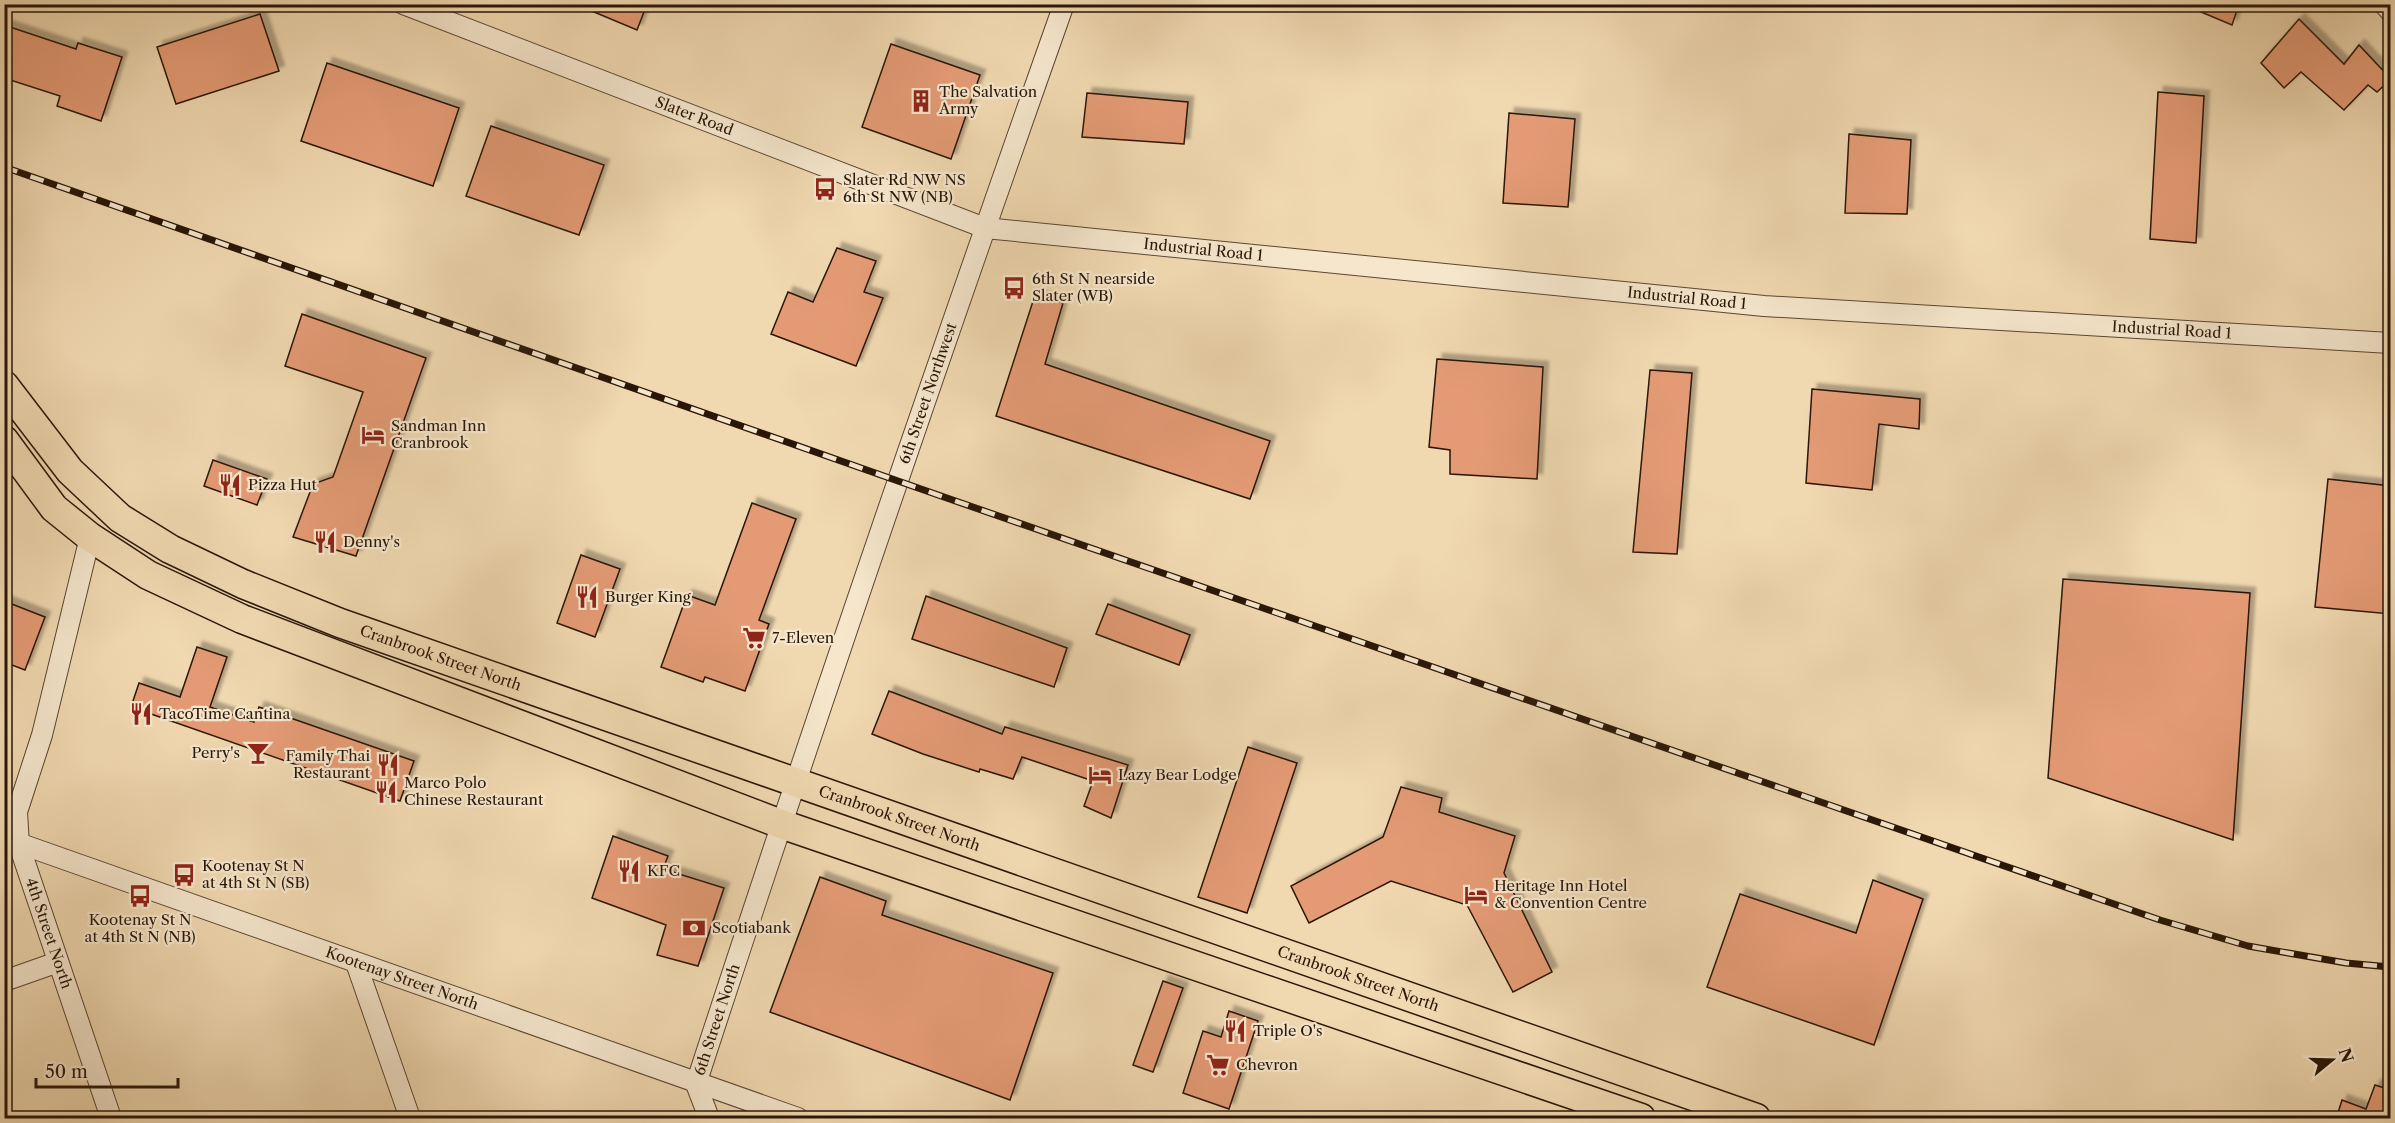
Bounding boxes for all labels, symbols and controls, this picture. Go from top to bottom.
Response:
place label: The Salvation Army [938,82,1038,118]
building icon: The Salvation Army [908,88,934,114]
street label: Slater Road [653,92,736,139]
place label: Slater Rd NW NS 6th St NW (NB) [843,170,966,206]
bus stop icon: Slater Rd NW NS 6th St NW (NB) [812,176,838,202]
street label: Industrial Road 1 [1143,234,1265,265]
place label: 6th St N nearside Slater (WB) [1032,269,1155,305]
bus stop icon: 6th St N nearside Slater (WB) [1001,275,1027,301]
street label: Industrial Road 1 [1626,282,1748,313]
street label: Industrial Road 1 [2111,317,2233,343]
street label: 6th Street Northwest [894,319,961,466]
place label: Sandman Inn Cranbrook [391,416,487,452]
hotel icon: Sandman Inn Cranbrook [360,422,386,448]
restaurant icon: Pizza Hut [217,472,243,498]
place label: Pizza Hut [248,475,318,494]
restaurant icon: Denny's [312,529,338,555]
place label: Denny's [343,532,400,551]
restaurant icon: Burger King [574,584,600,610]
place label: Burger King [605,587,691,606]
street label: Cranbrook Street North [357,621,525,695]
supermarket icon: 7-Eleven [741,625,767,651]
place label: 7-Eleven [772,628,835,647]
restaurant icon: TacoTime Cantina [128,701,154,727]
place label: TacoTime Cantina [159,704,290,723]
bar icon: Perry's [245,740,271,766]
place label: Perry's [191,743,240,762]
place label: Family Thai Restaurant [285,746,371,782]
restaurant icon: Family Thai Restaurant [375,752,401,778]
hotel icon: Lazy Bear Lodge [1087,762,1113,788]
place label: Lazy Bear Lodge [1118,765,1237,784]
place label: Marco Polo Chinese Restaurant [404,773,544,809]
restaurant icon: Marco Polo Chinese Restaurant [373,779,399,805]
street label: Cranbrook Street North [816,781,984,855]
place label: Kootenay St N at 4th St N (SB) [202,856,309,892]
restaurant icon: KFC [616,858,642,884]
place label: KFC [647,861,680,880]
bus stop icon: Kootenay St N at 4th St N (SB) [171,862,197,888]
street label: 4th Street North [22,875,77,992]
place label: Heritage Inn Hotel & Convention Centre [1494,876,1647,912]
hotel icon: Heritage Inn Hotel & Convention Centre [1463,882,1489,908]
bus stop icon: Kootenay St N at 4th St N (NB) [127,883,153,909]
place label: Kootenay St N at 4th St N (NB) [85,910,196,946]
bank icon: Scotiabank [681,915,707,941]
place label: Scotiabank [712,918,792,937]
street label: Cranbrook Street North [1275,941,1442,1016]
street label: Kootenay Street North [323,942,482,1014]
street label: 6th Street North [689,961,744,1078]
restaurant icon: Triple O's [1222,1018,1248,1044]
place label: Triple O's [1253,1021,1322,1040]
north arrow [2302,1030,2362,1090]
text: N [2334,1045,2358,1065]
scale bar [36,1051,178,1089]
supermarket icon: Chevron [1205,1052,1231,1078]
place label: Chevron [1236,1055,1299,1074]
text: 50 m [45,1061,88,1083]

